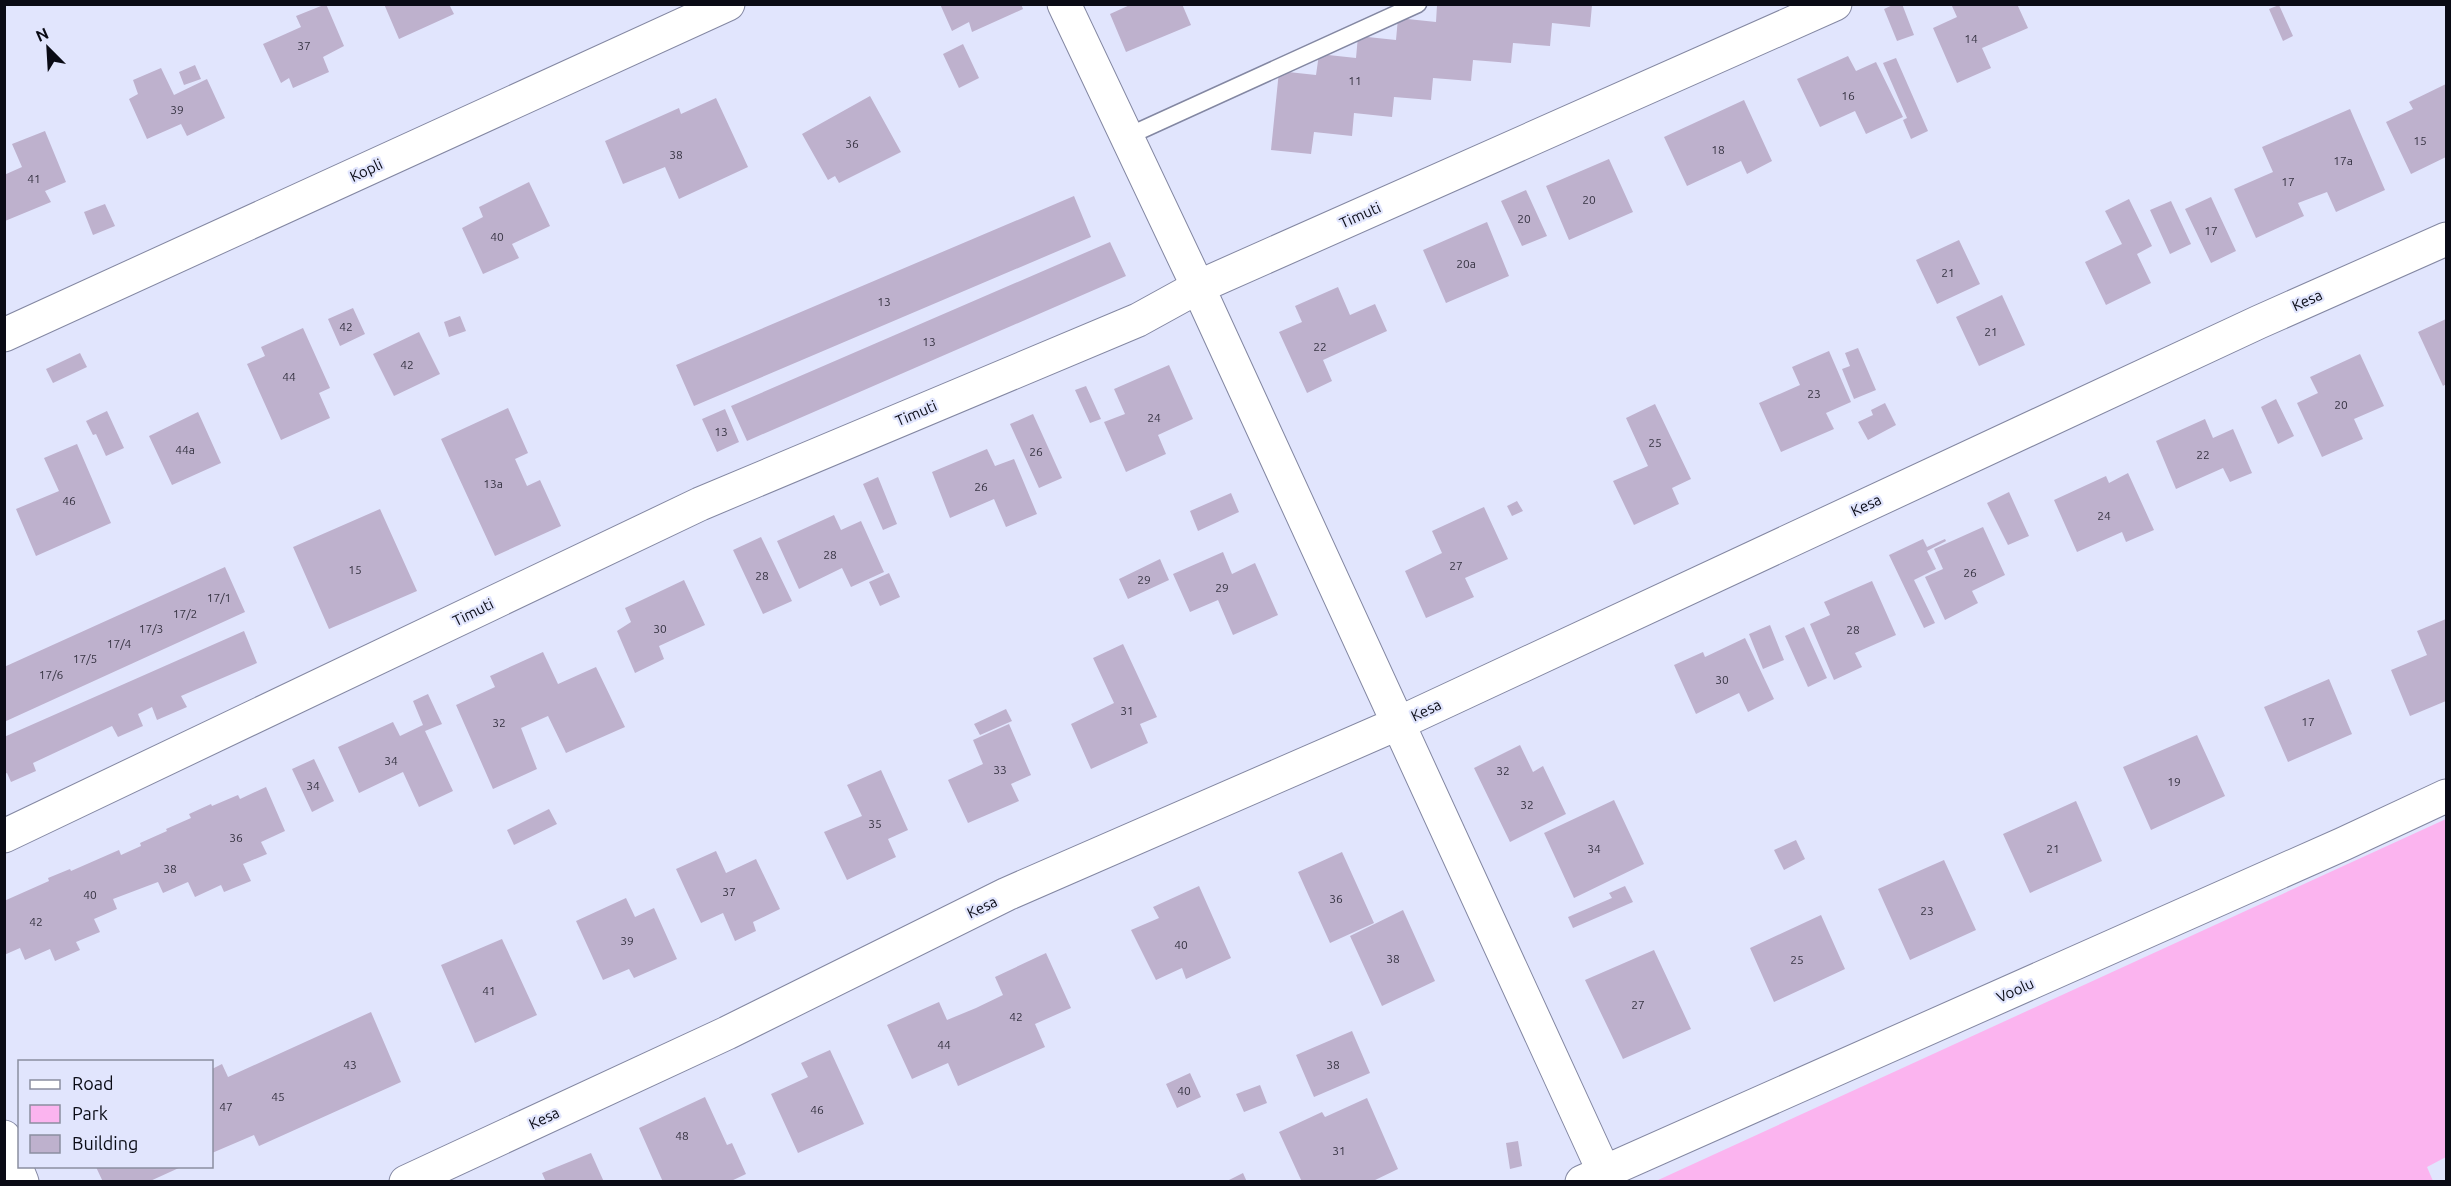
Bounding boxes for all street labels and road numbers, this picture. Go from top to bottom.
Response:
street label: Kopli [347,155,385,185]
street label: Timuti [1337,198,1383,232]
street label: Kesa [2289,286,2325,314]
street label: Timuti [893,397,939,429]
street label: Kesa [1848,491,1884,519]
street label: Timuti [450,595,496,629]
street label: Kesa [1408,695,1444,725]
street label: Kesa [964,892,1000,922]
street label: Voolu [1994,974,2036,1006]
street label: Kesa [526,1104,562,1132]

